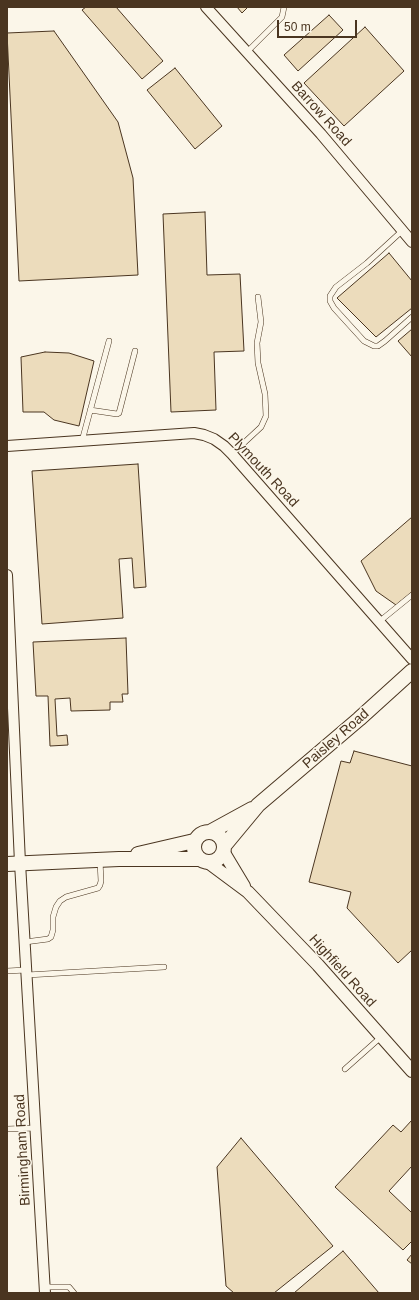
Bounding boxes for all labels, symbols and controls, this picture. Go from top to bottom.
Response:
scale bar [279,12,359,38]
text: 50 m [284,20,311,34]
street label: Barrow Road [287,78,355,150]
street label: Plymouth Road [224,429,302,511]
street label: Paisley Road [299,706,373,772]
street label: Highfield Road [305,931,379,1011]
street label: Birmingham Road [12,1094,34,1206]

